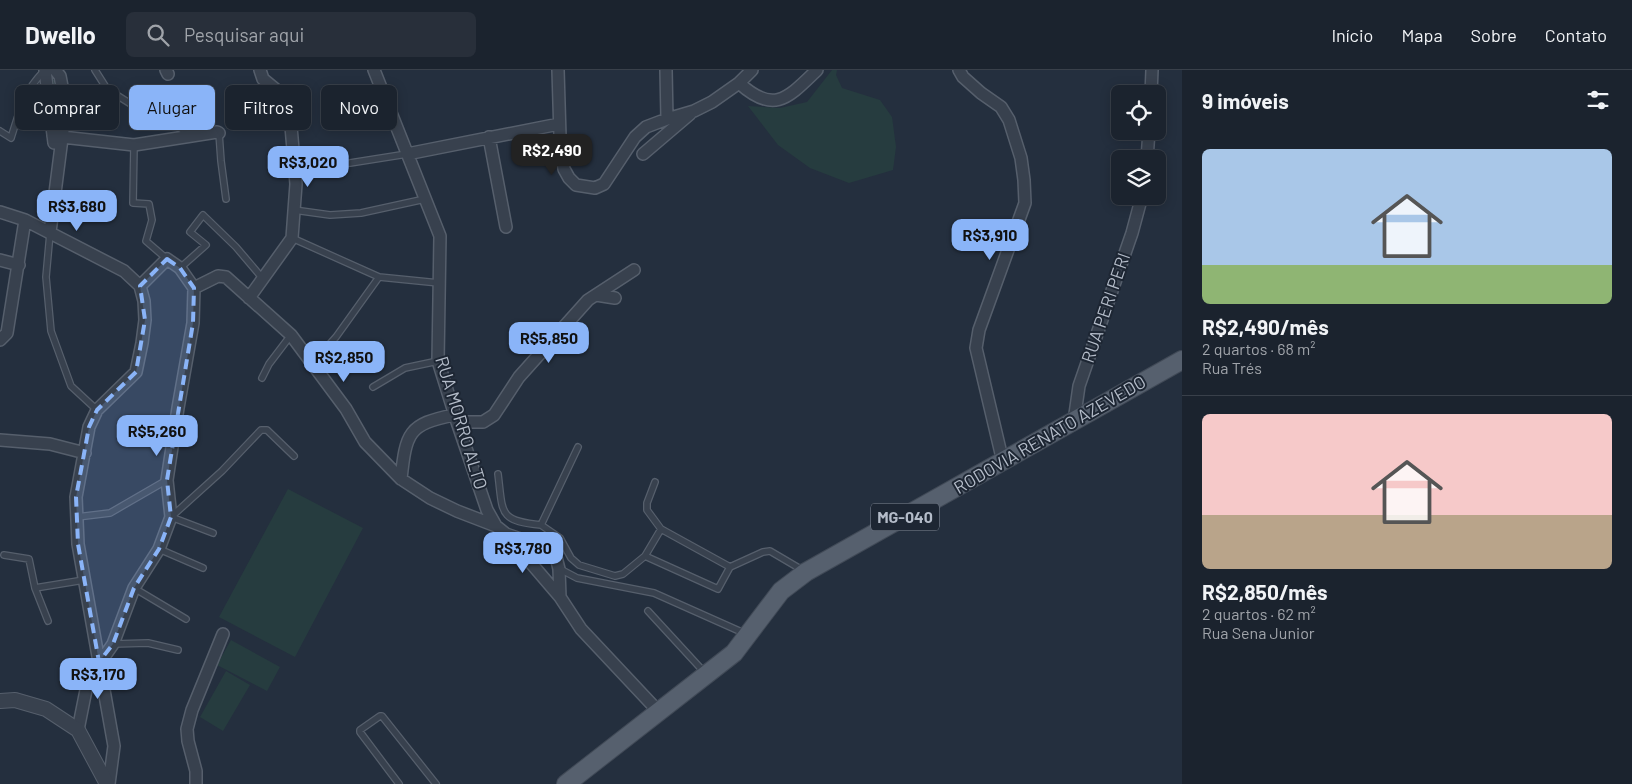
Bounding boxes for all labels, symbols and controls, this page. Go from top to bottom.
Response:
search box [126,12,476,57]
text: Dwello [25,20,96,49]
icon: search [144,21,172,49]
text: Pesquisar aqui [184,23,304,46]
text: Início [1331,24,1373,46]
text: Mapa [1401,24,1443,46]
text: Sobre [1471,24,1517,46]
text: Contato [1545,24,1607,46]
chip: Comprar [15,85,119,130]
chip: Alugar [129,85,215,130]
chip: Filtros [225,85,311,130]
chip: Novo [321,85,397,130]
map controls [1111,85,1166,205]
button: locate [1111,85,1166,140]
icon: filters [1584,86,1612,114]
text: 9 imóveis [1202,88,1289,113]
pin: R$2,490 [506,134,598,176]
text: R$2,490 [522,140,582,159]
pin: R$3,020 [262,146,354,188]
button: layers [1111,150,1166,205]
text: R$3,020 [279,152,337,171]
icon: home [1362,181,1452,271]
pin: R$3,680 [31,190,123,232]
text: R$3,680 [48,196,106,215]
pin: R$3,910 [944,218,1036,261]
text: R$3,910 [963,225,1017,244]
street label: RUA PERI PERI [1076,250,1134,366]
text: R$2,490/mês [1202,314,1329,339]
pin: R$5,850 [503,322,595,364]
text: R$5,850 [520,328,578,347]
text: 2 quartos · 68 m² [1202,339,1315,358]
pin: R$2,850 [298,340,390,383]
text: R$2,850 [315,347,373,366]
street label: RUA MORRO ALTO [431,353,493,492]
text: Rua Trés [1202,358,1262,377]
street label: RODOVIA RENATO AZEVEDO [950,370,1149,498]
pin: R$5,260 [111,414,203,457]
text: R$5,260 [128,421,186,440]
icon: home [1362,447,1452,537]
road number: MG-040 [871,504,939,531]
pin: R$3,780 [477,532,569,574]
text: R$3,780 [494,538,552,557]
text: R$2,850/mês [1202,579,1328,604]
text: 2 quartos · 62 m² [1202,604,1316,623]
text: Rua Sena Junior [1202,623,1315,642]
pin: R$3,170 [52,658,144,700]
text: R$3,170 [71,664,125,683]

